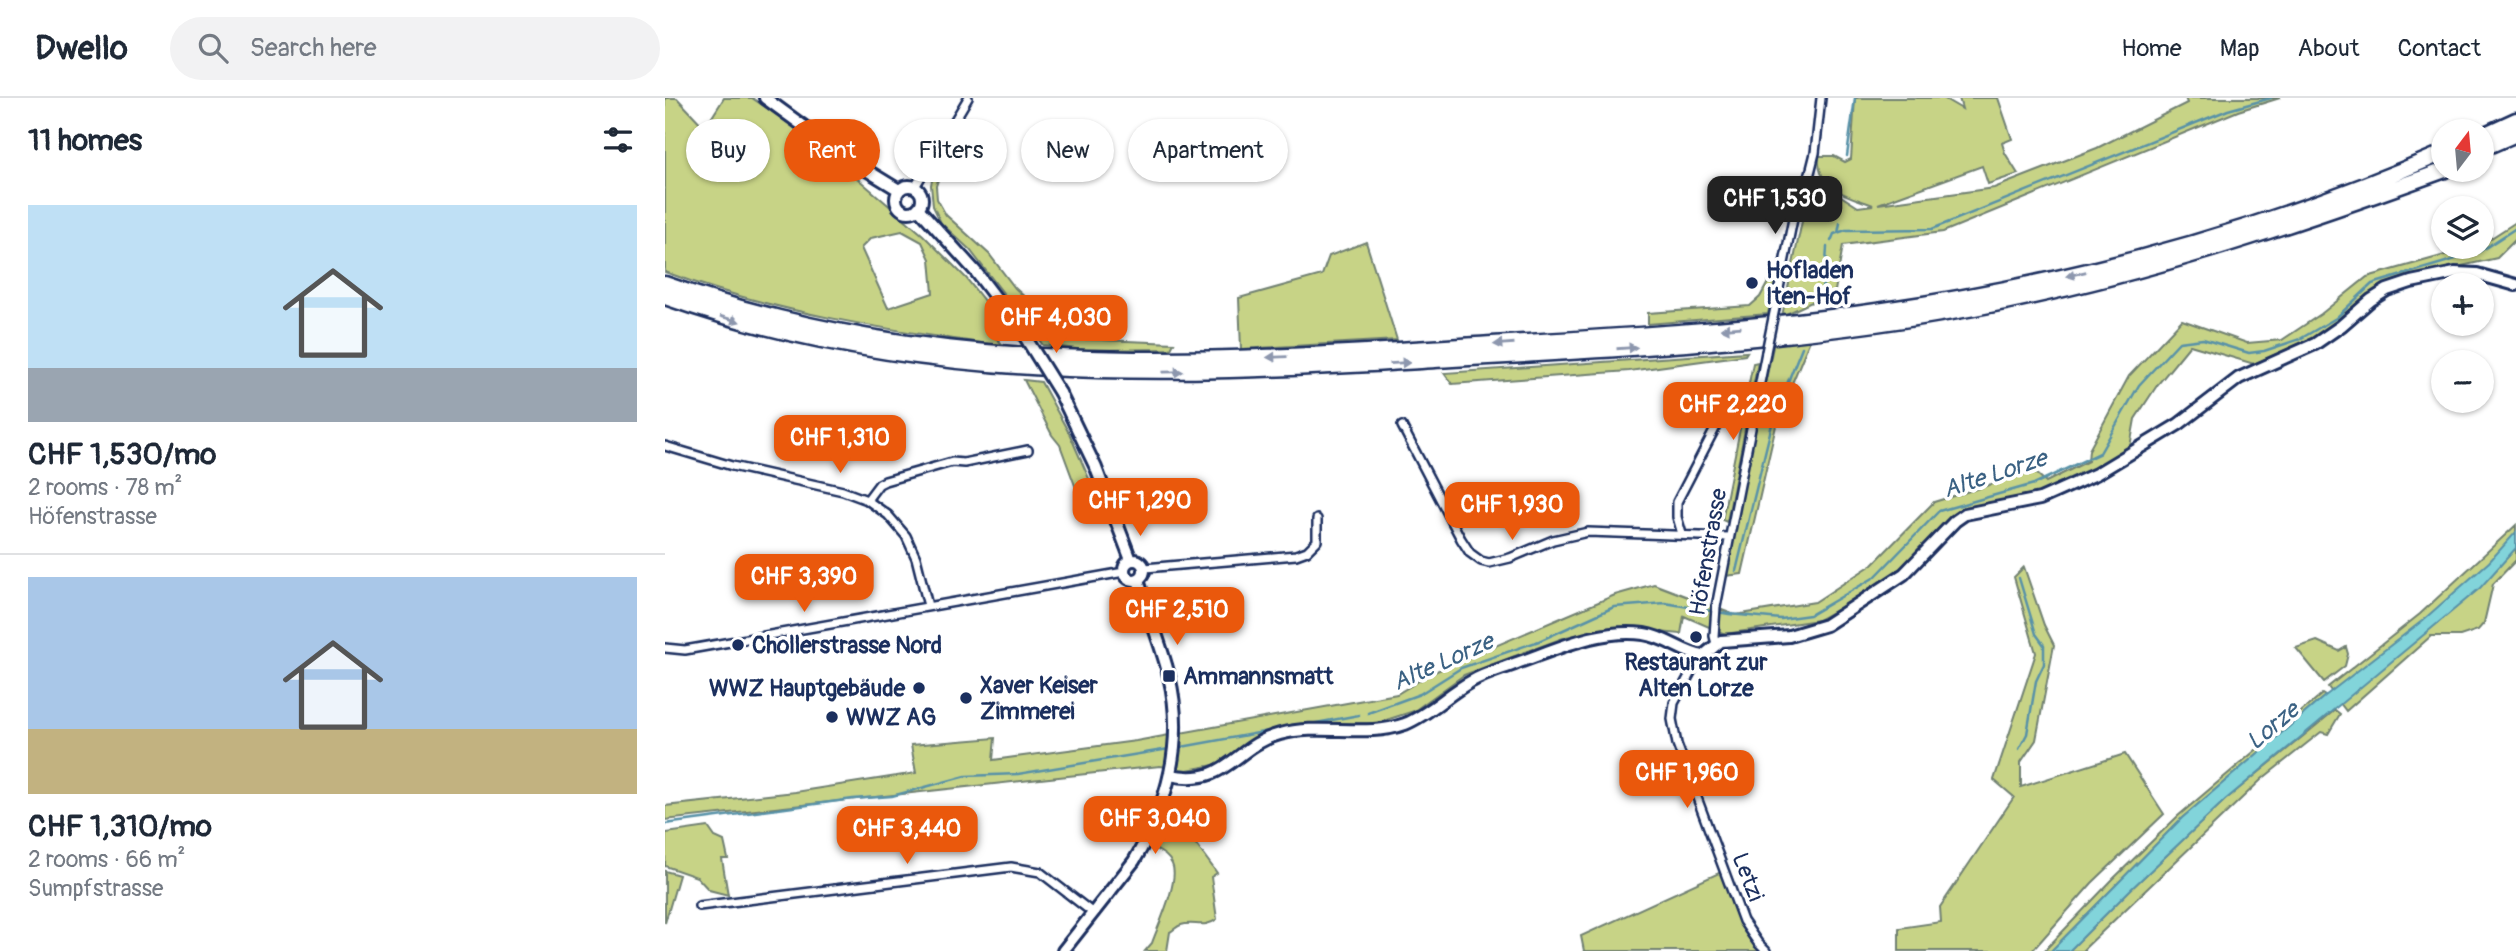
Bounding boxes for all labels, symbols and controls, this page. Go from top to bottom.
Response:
search box [170,17,660,80]
text: Dwello [35,28,128,69]
icon: search [194,29,232,67]
text: Search here [250,32,377,64]
text: Home [2121,34,2182,63]
text: Map [2220,34,2260,63]
text: About [2298,34,2360,63]
text: Contact [2398,34,2481,63]
chip: Buy [686,119,770,182]
chip: Rent [784,119,880,182]
chip: Filters [894,119,1007,182]
chip: New [1021,119,1114,182]
chip: Apartment [1128,119,1288,182]
north arrow [2431,119,2494,182]
map controls [2431,119,2494,413]
icon: filters [599,121,637,159]
text: 11 homes [28,122,142,159]
pin: CHF 1,530 [1695,176,1855,236]
text: CHF 1,530 [1723,184,1827,213]
button: layers [2431,196,2494,259]
icon: home [270,250,396,376]
place label: Hofladen Iten-Hof [1766,256,1854,311]
one-way arrow [2065,269,2087,280]
button: + [2431,273,2494,336]
marker: Hofladen Iten-Hof [1744,275,1760,291]
pin: CHF 4,030 [976,296,1136,355]
text: CHF 4,030 [1000,303,1112,332]
one-way arrow [720,314,741,324]
one-way arrow [1719,323,1741,334]
one-way arrow [1492,338,1514,349]
one-way arrow [1617,343,1639,354]
button: − [2431,350,2494,413]
one-way arrow [1265,351,1287,362]
one-way arrow [1389,357,1411,368]
one-way arrow [1162,366,1184,378]
pin: CHF 2,220 [1653,382,1813,442]
text: CHF 2,220 [1679,390,1787,419]
pin: CHF 1,310 [760,416,920,475]
text: CHF 1,310 [790,423,890,452]
text: CHF 1,530/mo [28,436,216,473]
water label: Alte Lorze [1939,443,2053,504]
text: 2 rooms · 78 m² [28,473,182,502]
pin: CHF 1,290 [1060,478,1220,538]
pin: CHF 1,930 [1432,482,1592,542]
street label: Höfenstrasse [1683,485,1734,618]
text: CHF 1,290 [1089,486,1191,515]
text: CHF 1,930 [1461,490,1563,519]
text: Höfenstrasse [28,502,157,531]
pin: CHF 3,390 [724,554,884,614]
text: CHF 3,390 [751,562,857,591]
pin: CHF 2,510 [1097,588,1257,647]
text: CHF 2,510 [1125,595,1229,624]
icon: home [270,622,396,748]
water label: Alte Lorze [1388,626,1500,697]
marker: Restaurant zur Alten Lorze [1688,629,1704,645]
place label: Chollerstrasse Nord [752,631,942,660]
marker: Chollerstrasse Nord [730,637,746,653]
place label: Restaurant zur Alten Lorze [1624,648,1768,703]
place label: Ammannsmatt [1183,662,1334,691]
marker: Ammannsmatt [1161,668,1177,684]
place label: Xaver Keiser Zimmerei [980,671,1099,726]
place label: WWZ Hauptgebäude [709,674,906,703]
marker: WWZ Hauptgebäude [911,680,927,696]
marker: Xaver Keiser Zimmerei [958,690,974,706]
water label: Lorze [2241,694,2307,756]
place label: WWZ AG [846,703,936,732]
marker: WWZ AG [824,709,840,725]
pin: CHF 1,960 [1607,750,1767,810]
text: CHF 1,960 [1635,758,1739,787]
pin: CHF 3,040 [1075,796,1235,856]
text: CHF 3,040 [1099,804,1211,833]
pin: CHF 3,440 [827,806,987,866]
text: CHF 1,310/mo [28,808,212,845]
text: CHF 3,440 [853,814,961,843]
text: 2 rooms · 66 m² [28,845,185,874]
street label: Letzi [1726,849,1770,905]
text: Sumpfstrasse [28,874,163,903]

